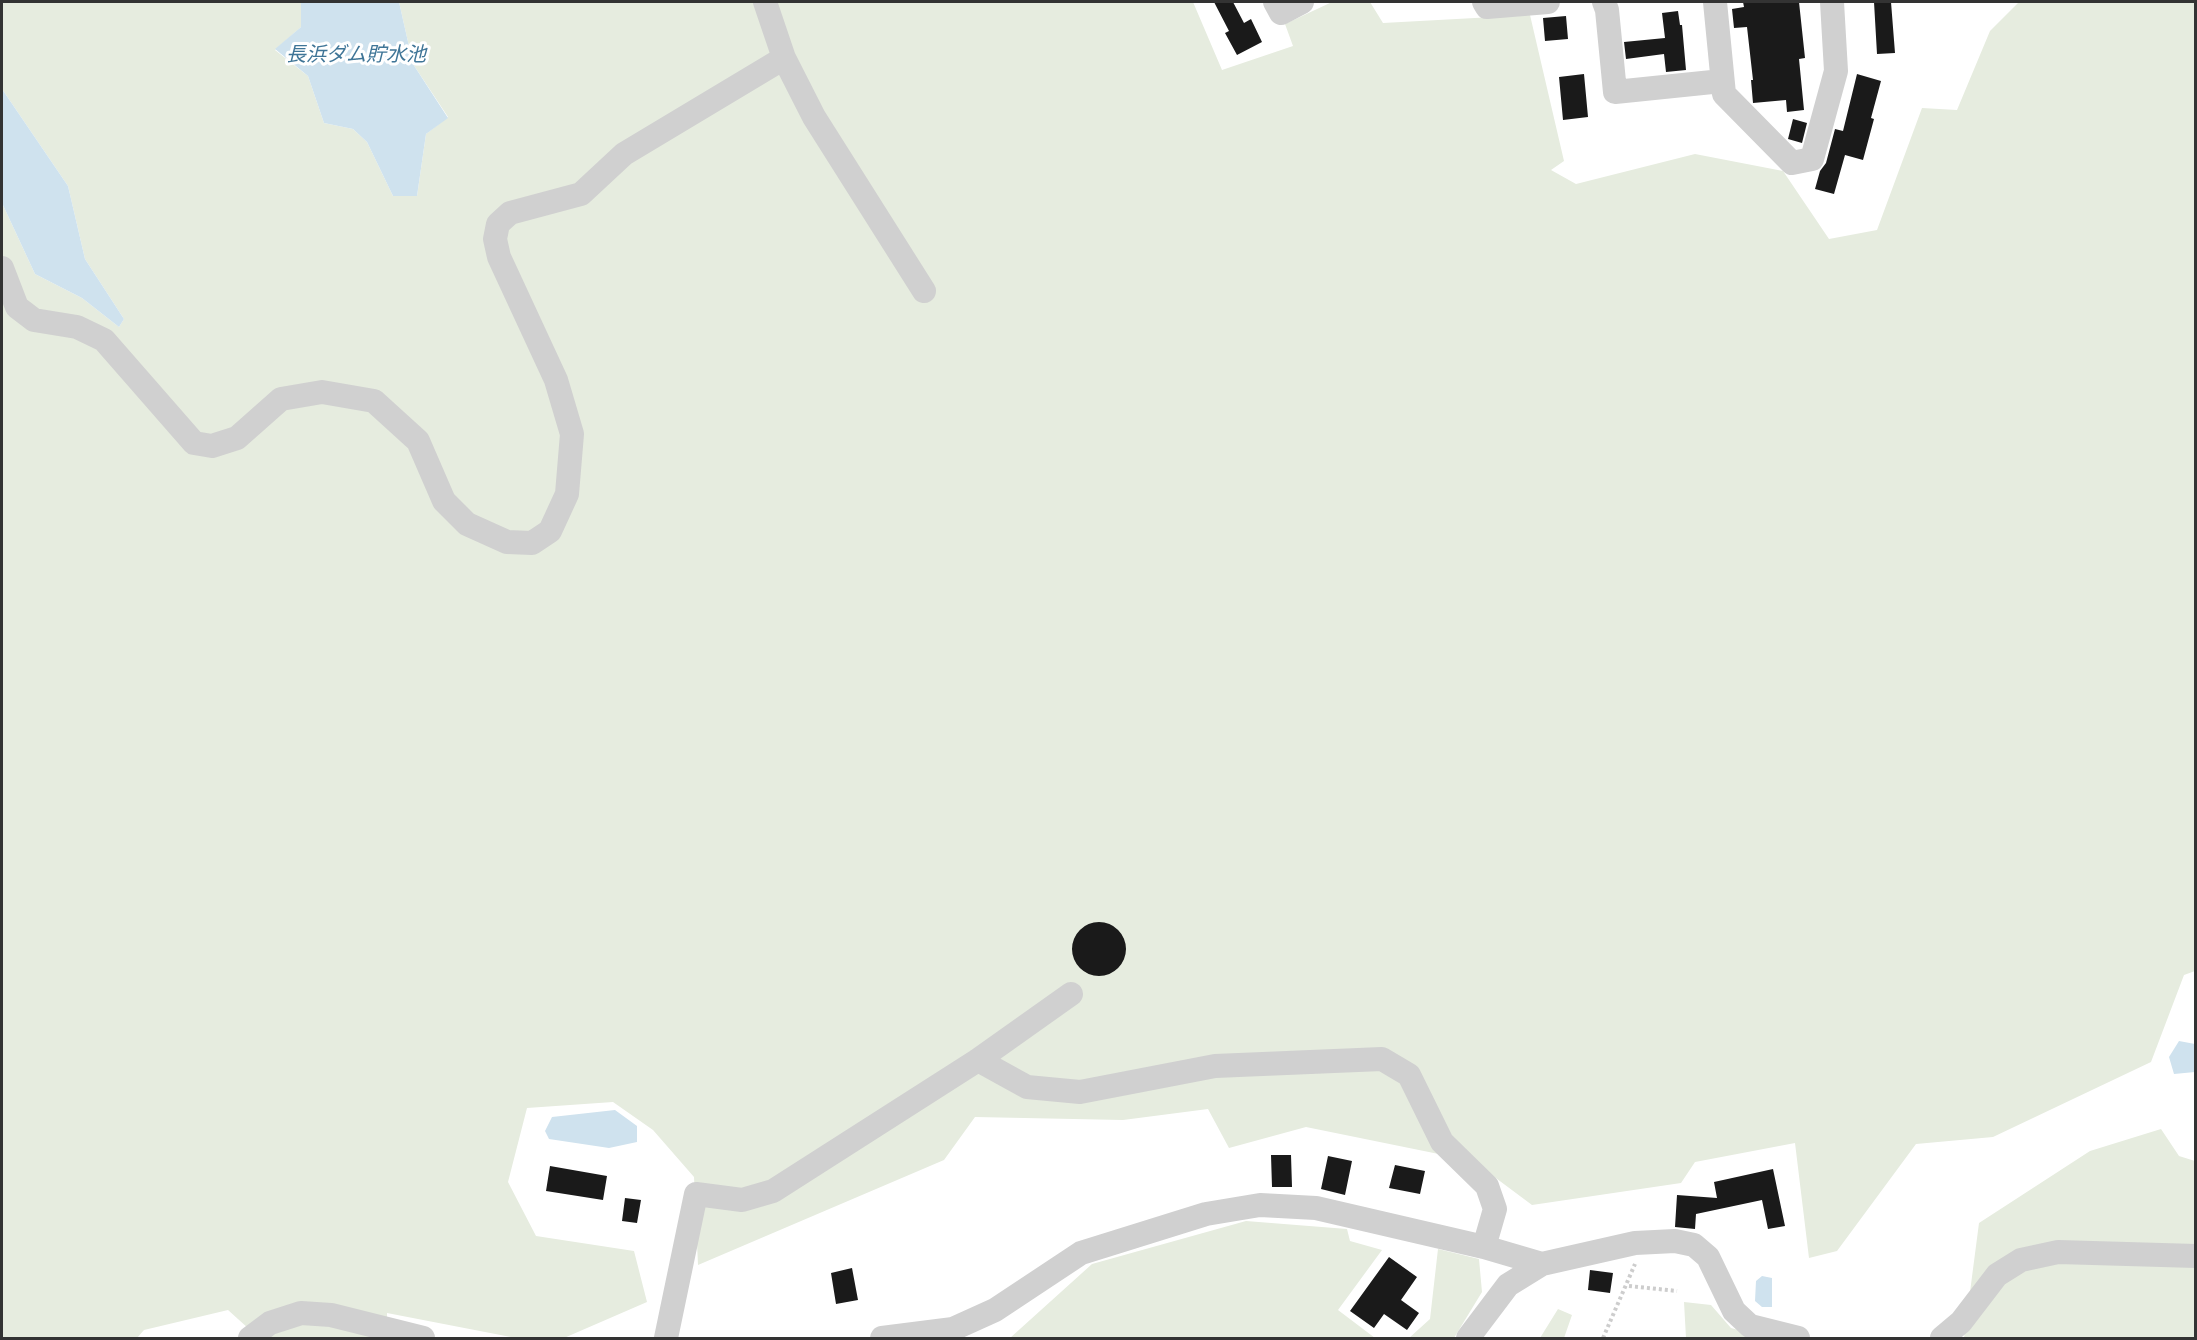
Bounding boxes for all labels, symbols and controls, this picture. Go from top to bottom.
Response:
water label: 長浜ダム貯水池 [286,43,426,67]

